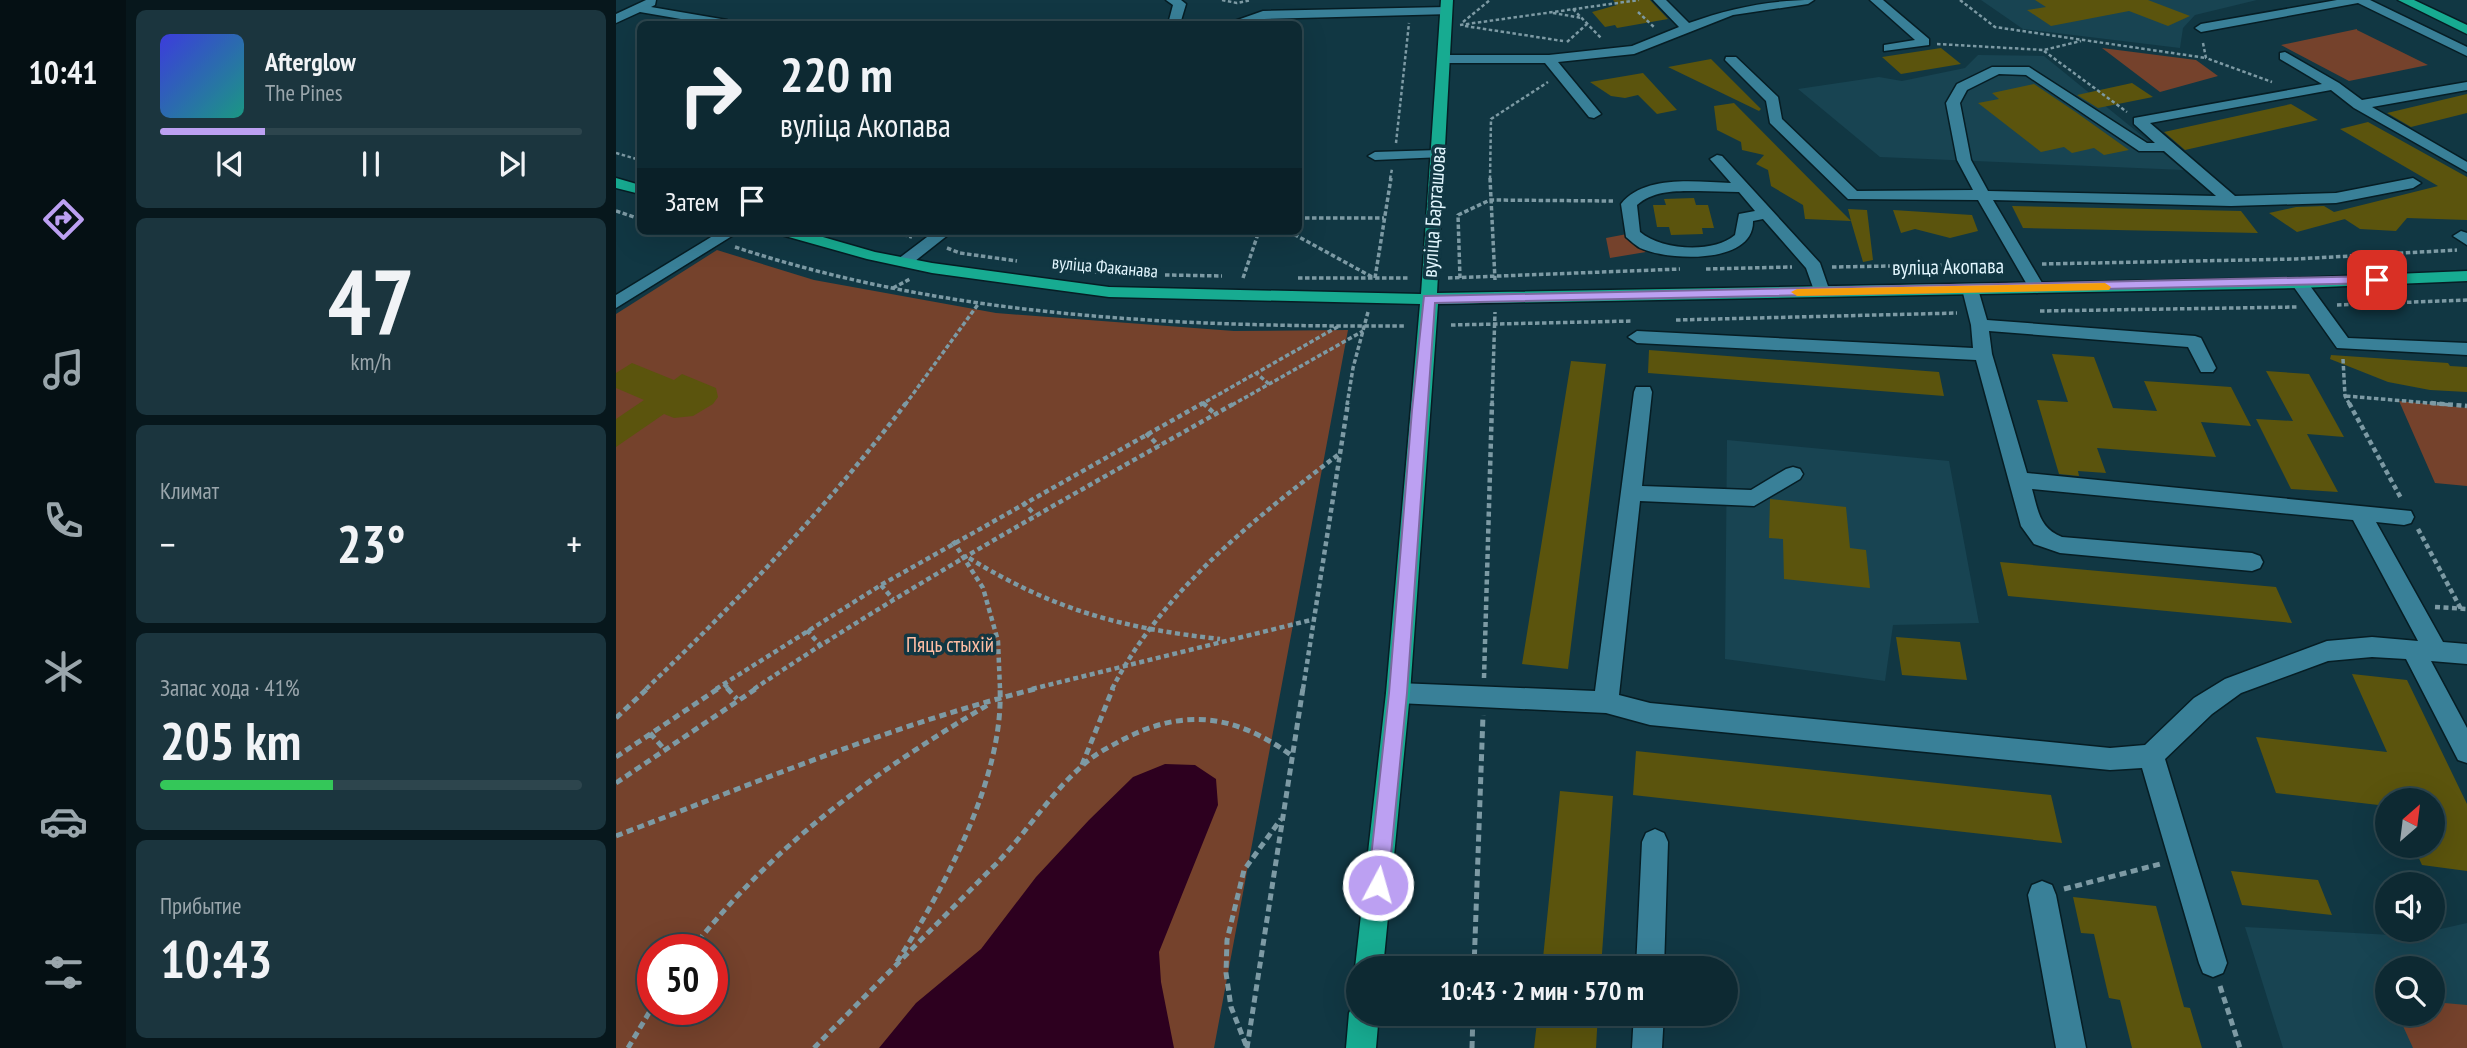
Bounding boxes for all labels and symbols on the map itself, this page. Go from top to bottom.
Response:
street label: вуліца Барташова [1415,145,1452,278]
street label: вуліца Факанава [1051,250,1159,283]
pin [2347,250,2407,310]
street label: вуліца Акопава [1892,252,2004,281]
park label: Пяць стыхій [906,631,994,658]
north arrow [2375,788,2445,858]
position arrow [1341,848,1415,922]
speed limit sign: 50 [637,934,728,1025]

